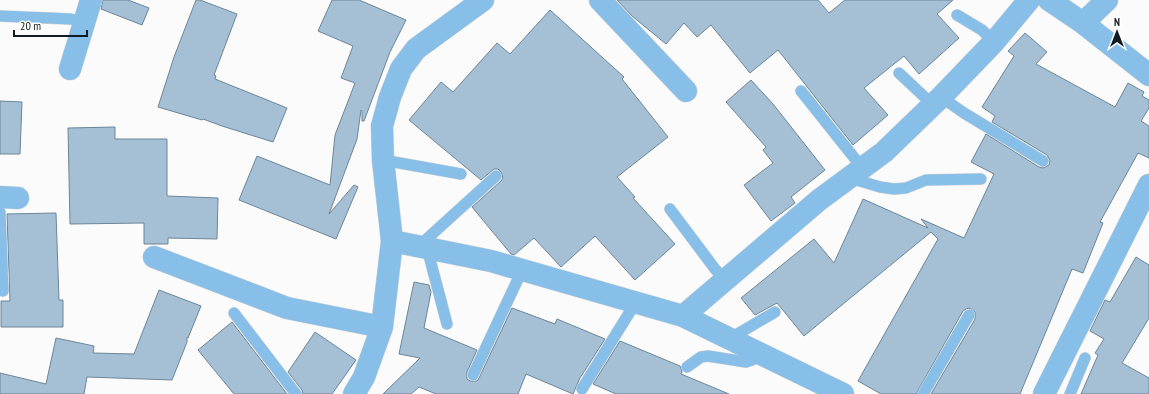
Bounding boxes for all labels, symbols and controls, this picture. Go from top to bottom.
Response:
scale bar [14,12,87,38]
north arrow [1097,12,1137,52]
text: N [1114,15,1120,29]
text: 20 m [20,18,41,33]

